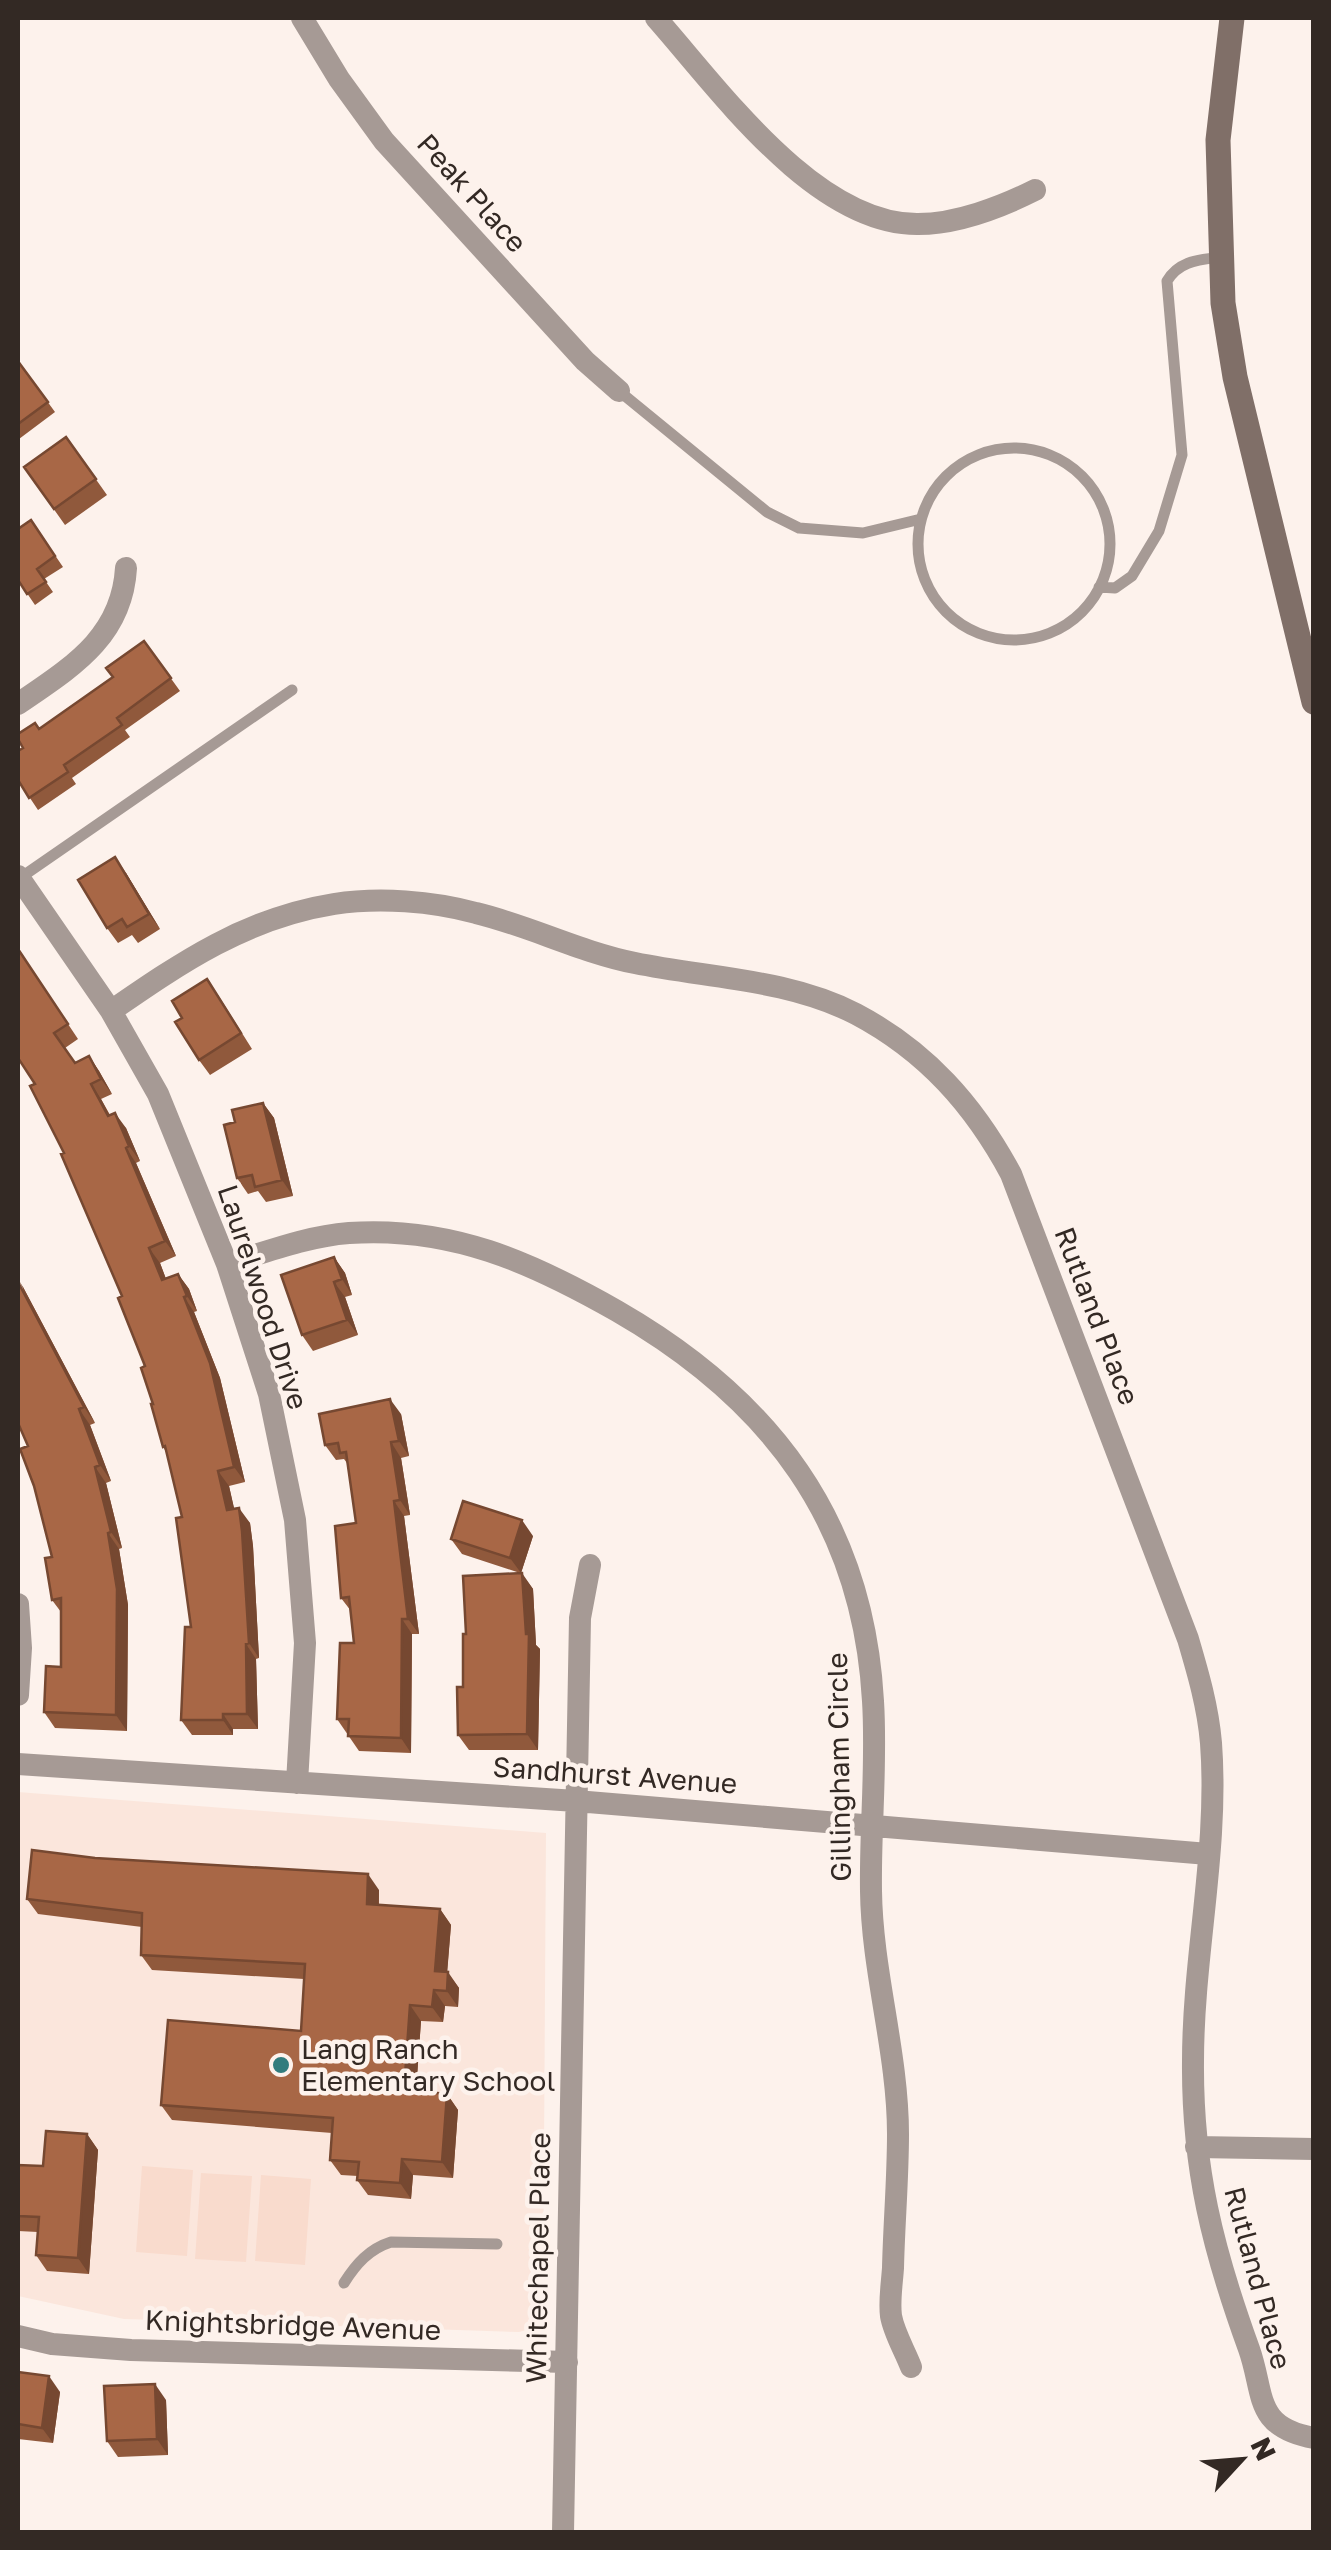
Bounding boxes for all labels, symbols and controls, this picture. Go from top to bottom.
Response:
street label: Peak Place [411,127,534,259]
street label: Laurelwood Drive [212,1180,315,1413]
street label: Rutland Place [1048,1222,1146,1409]
street label: Gillingham Circle [820,1652,857,1882]
street label: Sandhurst Avenue [492,1749,738,1800]
place label: Lang Ranch Elementary School [301,2032,555,2097]
marker: Lang Ranch Elementary School [270,2054,292,2076]
street label: Whitechapel Place [519,2132,556,2384]
street label: Rutland Place [1218,2183,1299,2373]
street label: Knightsbridge Avenue [144,2303,442,2346]
north arrow [1191,2410,1291,2510]
text: N [1244,2432,1283,2466]

